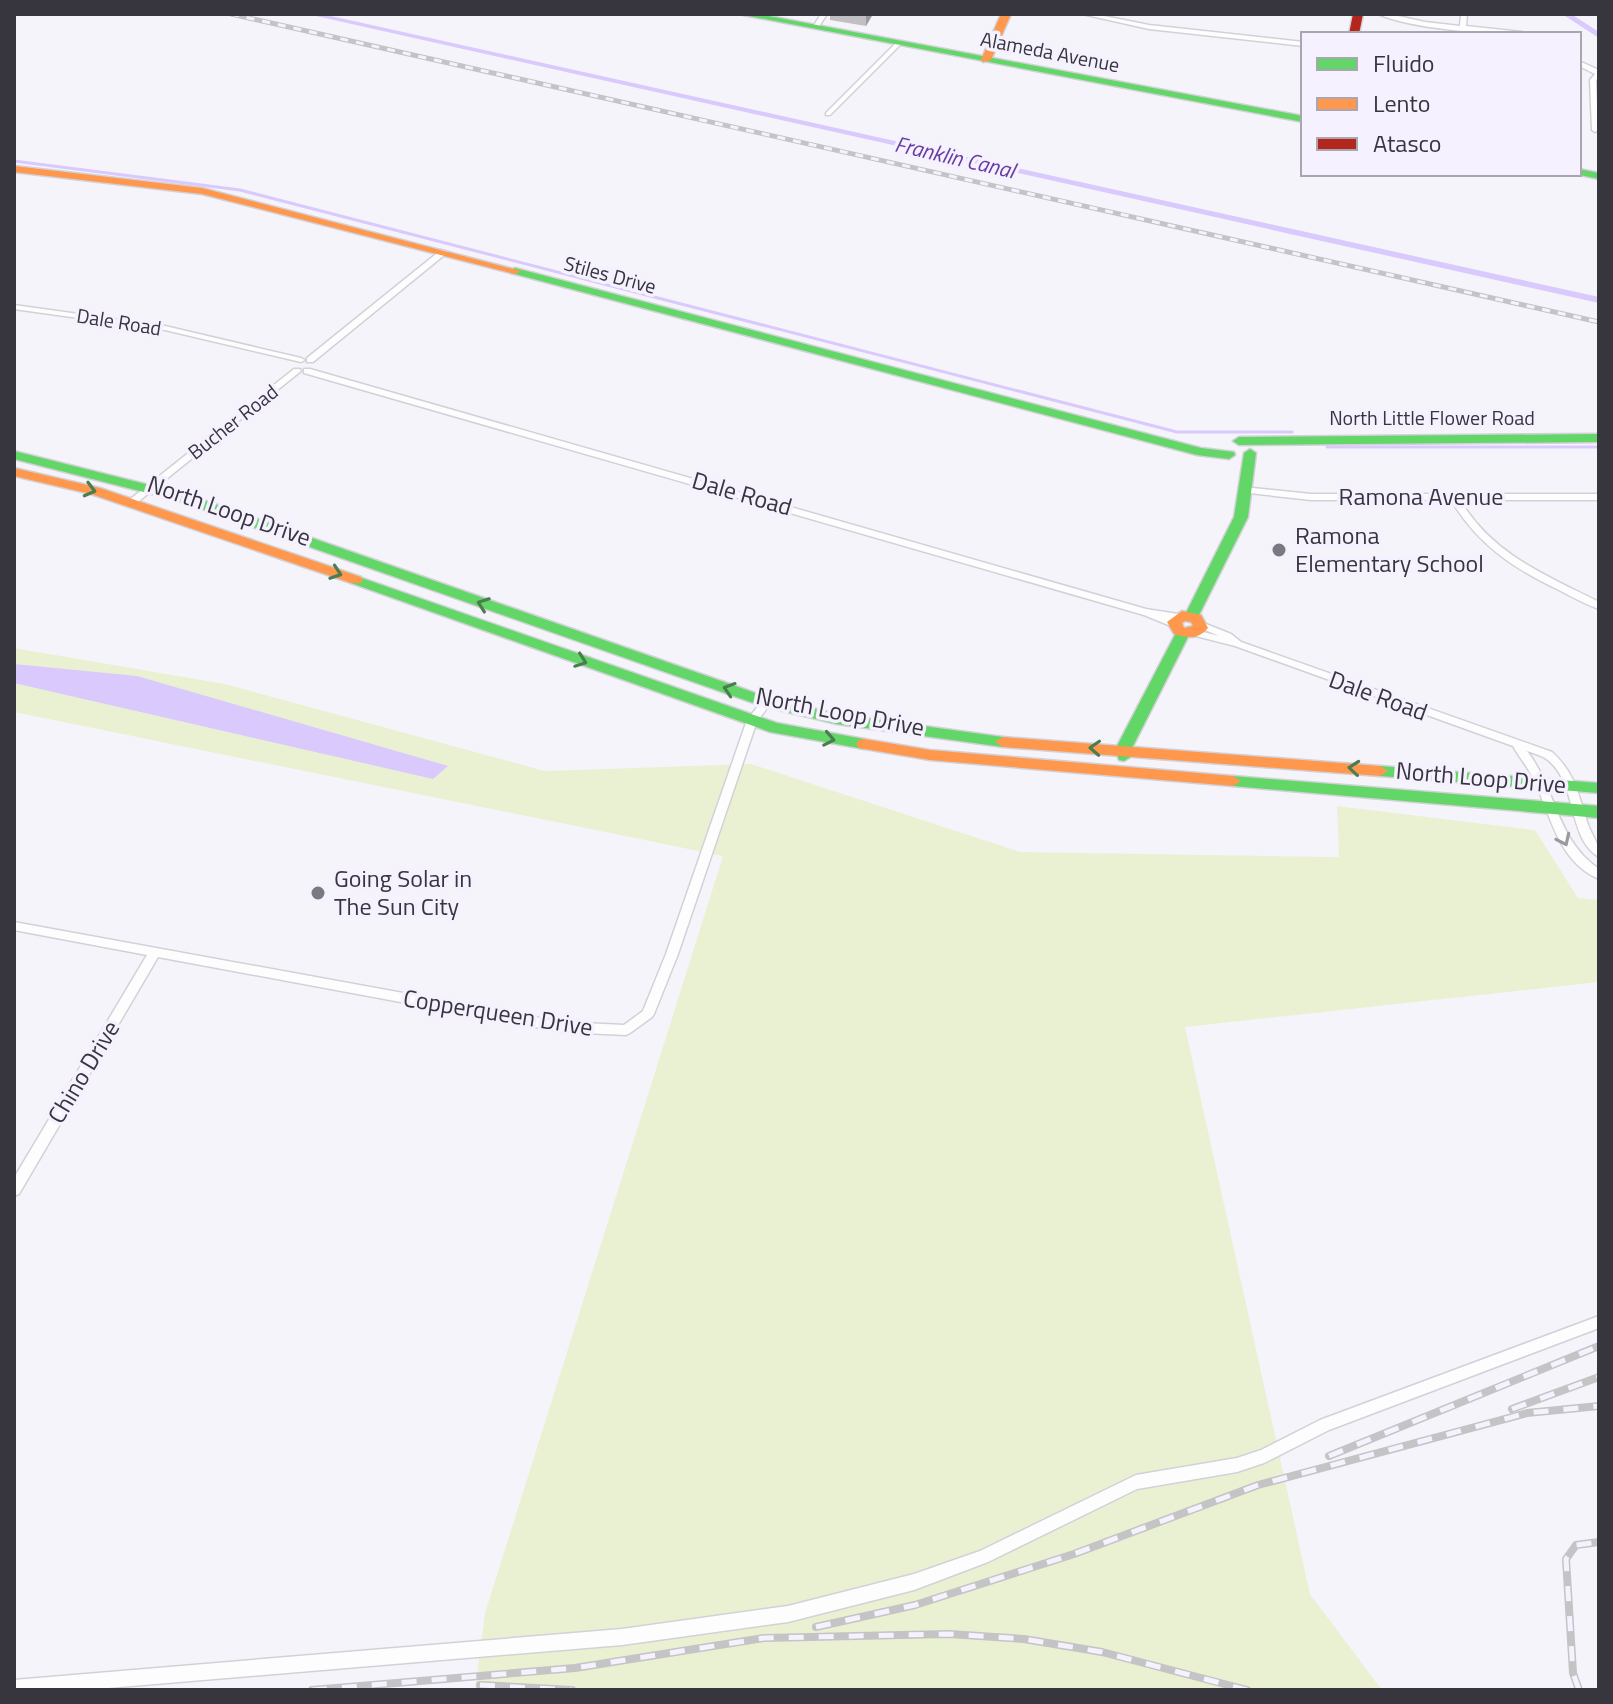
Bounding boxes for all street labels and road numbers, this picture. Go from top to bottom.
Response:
street label: Alameda Avenue [978,23,1122,80]
street label: Stiles Drive [561,247,660,302]
street label: Dale Road [75,300,164,343]
street label: Bucher Road [181,376,284,467]
street label: North Little Flower Road [1329,402,1535,433]
street label: Dale Road [688,462,796,524]
street label: North Loop Drive [143,465,316,555]
street label: Ramona Avenue [1339,478,1503,514]
street label: Dale Road [1324,661,1433,729]
street label: North Loop Drive [753,677,927,745]
street label: North Loop Drive [1394,752,1568,802]
street label: Copperqueen Drive [401,979,595,1045]
street label: Chino Drive [38,1013,128,1130]

